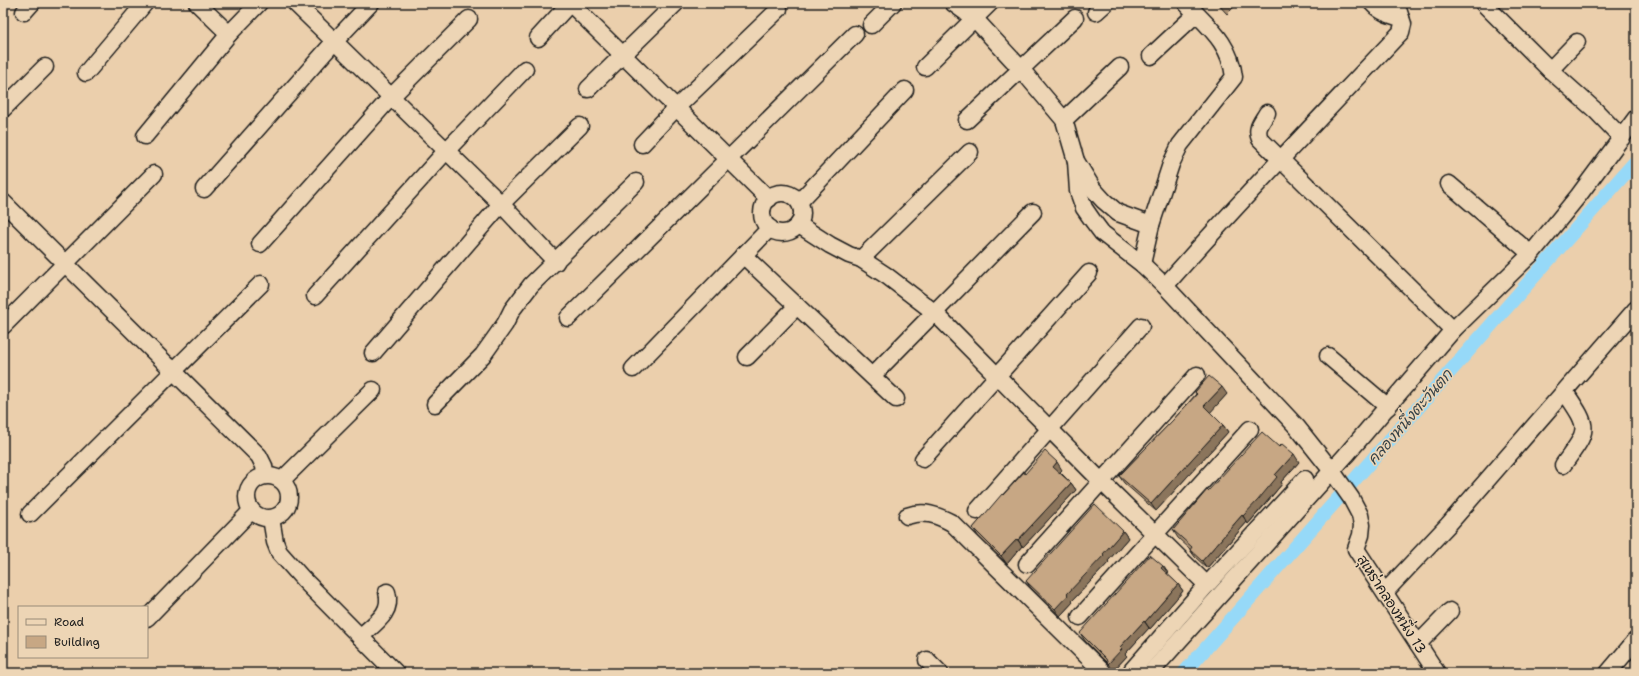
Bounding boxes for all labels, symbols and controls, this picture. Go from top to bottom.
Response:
water label: คลองหนึ่งตะวันตก [1360,362,1458,469]
street label: สุเหร่าคลองหนึ่ง 13 [1352,549,1434,657]
legend [18,606,148,658]
text: Road [54,614,85,630]
text: Building [54,634,100,650]

